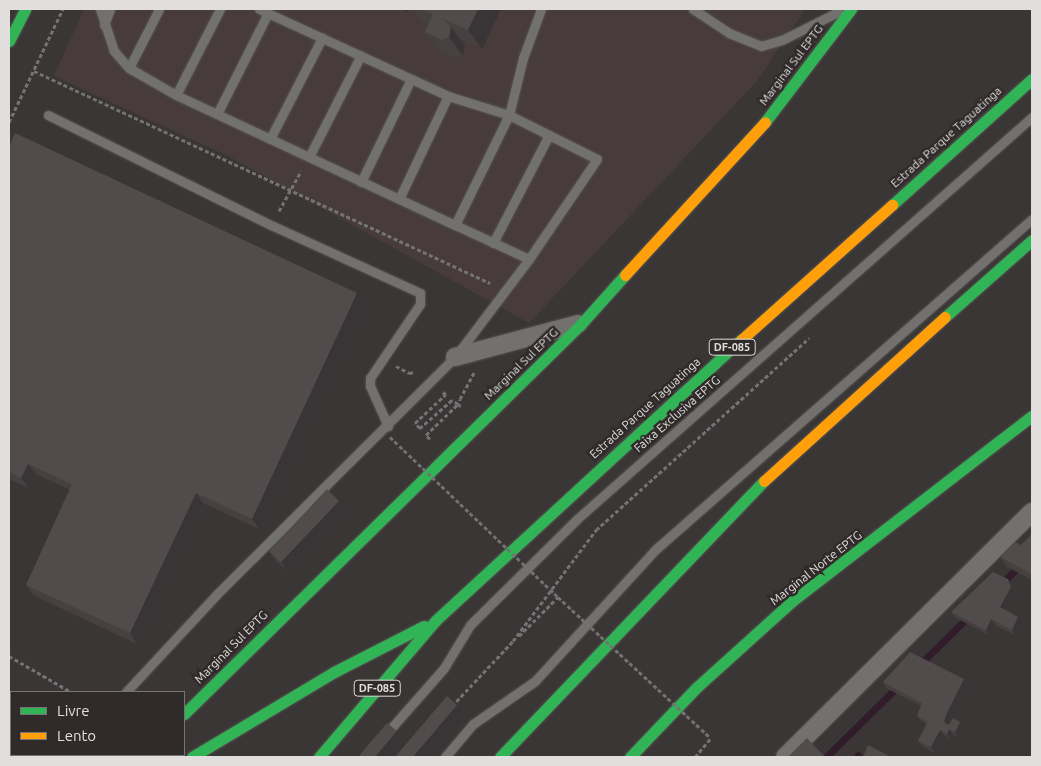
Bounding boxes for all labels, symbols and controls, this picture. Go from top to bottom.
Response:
street label: Marginal Sul EPTG [756,22,826,108]
street label: Estrada Parque Taguatinga [888,83,1004,191]
street label: Marginal Sul EPTG [481,325,561,403]
road number: DF-085 [708,338,756,356]
street label: Estrada Parque Taguatinga [587,354,703,462]
street label: Faixa Exclusiva EPTG [631,373,723,455]
street label: Marginal Norte EPTG [767,528,865,608]
street label: Marginal Sul EPTG [192,608,270,686]
road number: DF-085 [353,680,401,696]
legend [10,691,185,756]
text: Livre [57,702,90,719]
text: Lento [57,727,96,744]

